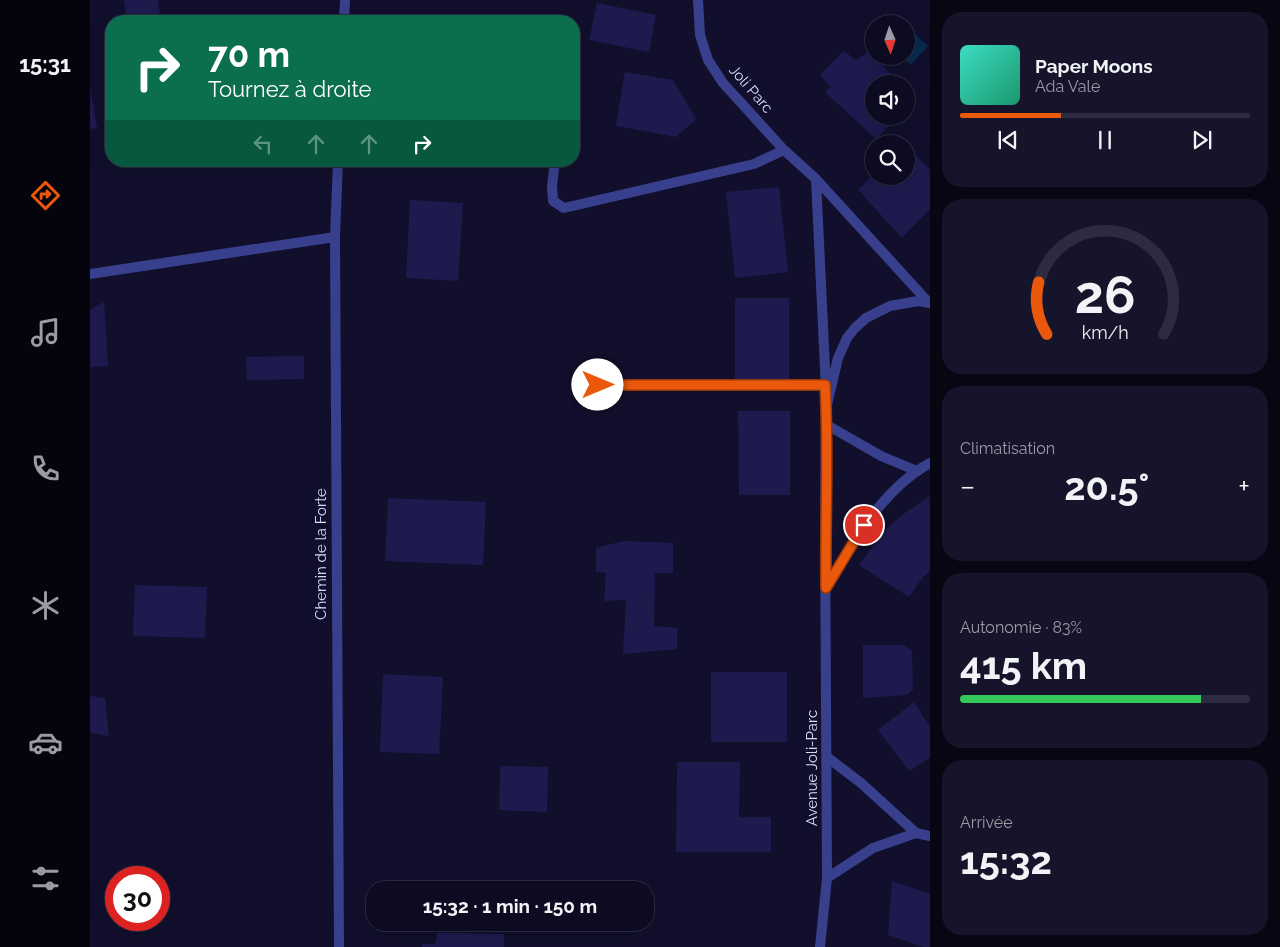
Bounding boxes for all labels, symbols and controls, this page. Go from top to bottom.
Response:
north arrow [865,15,915,65]
map controls [865,15,915,185]
text: 70 m [208,34,290,75]
icon: right [125,35,190,100]
text: 15:31 [19,51,71,77]
text: Paper Moons [1035,55,1153,77]
street label: Joli Parc [725,61,777,117]
button: sound [865,75,915,125]
text: Tournez à droite [208,76,372,102]
text: Ada Vale [1035,77,1100,96]
icon: previous [994,126,1022,154]
icon: pause [1091,126,1119,154]
icon: next [1188,126,1216,154]
icon: left [249,130,277,158]
icon: ahead [302,130,330,158]
icon: ahead [355,130,383,158]
icon: right [408,130,436,158]
button: search [865,135,915,185]
icon: directions [28,178,63,213]
text: 26 [1075,264,1135,325]
icon: music [28,315,63,350]
text: km/h [1081,322,1129,343]
position arrow [571,358,623,410]
text: Climatisation [960,439,1055,458]
icon: phone [28,451,63,486]
text: 20.5° [1064,464,1149,509]
text: − [960,470,975,503]
text: + [1238,470,1250,503]
street label: Chemin de la Forte [312,488,330,620]
pin [843,504,885,546]
icon: arrive [850,511,878,539]
icon: climate [28,588,63,623]
text: Autonomie · 83% [960,618,1082,637]
text: 415 km [960,643,1087,688]
street label: Avenue Joli-Parc [803,710,821,826]
icon: car [28,725,63,760]
text: Arrivée [960,813,1013,832]
text: 15:32 [960,838,1052,883]
icon: filters [28,861,63,896]
speed limit sign: 30 [105,866,170,931]
text: 15:32 · 1 min · 150 m [423,895,597,917]

